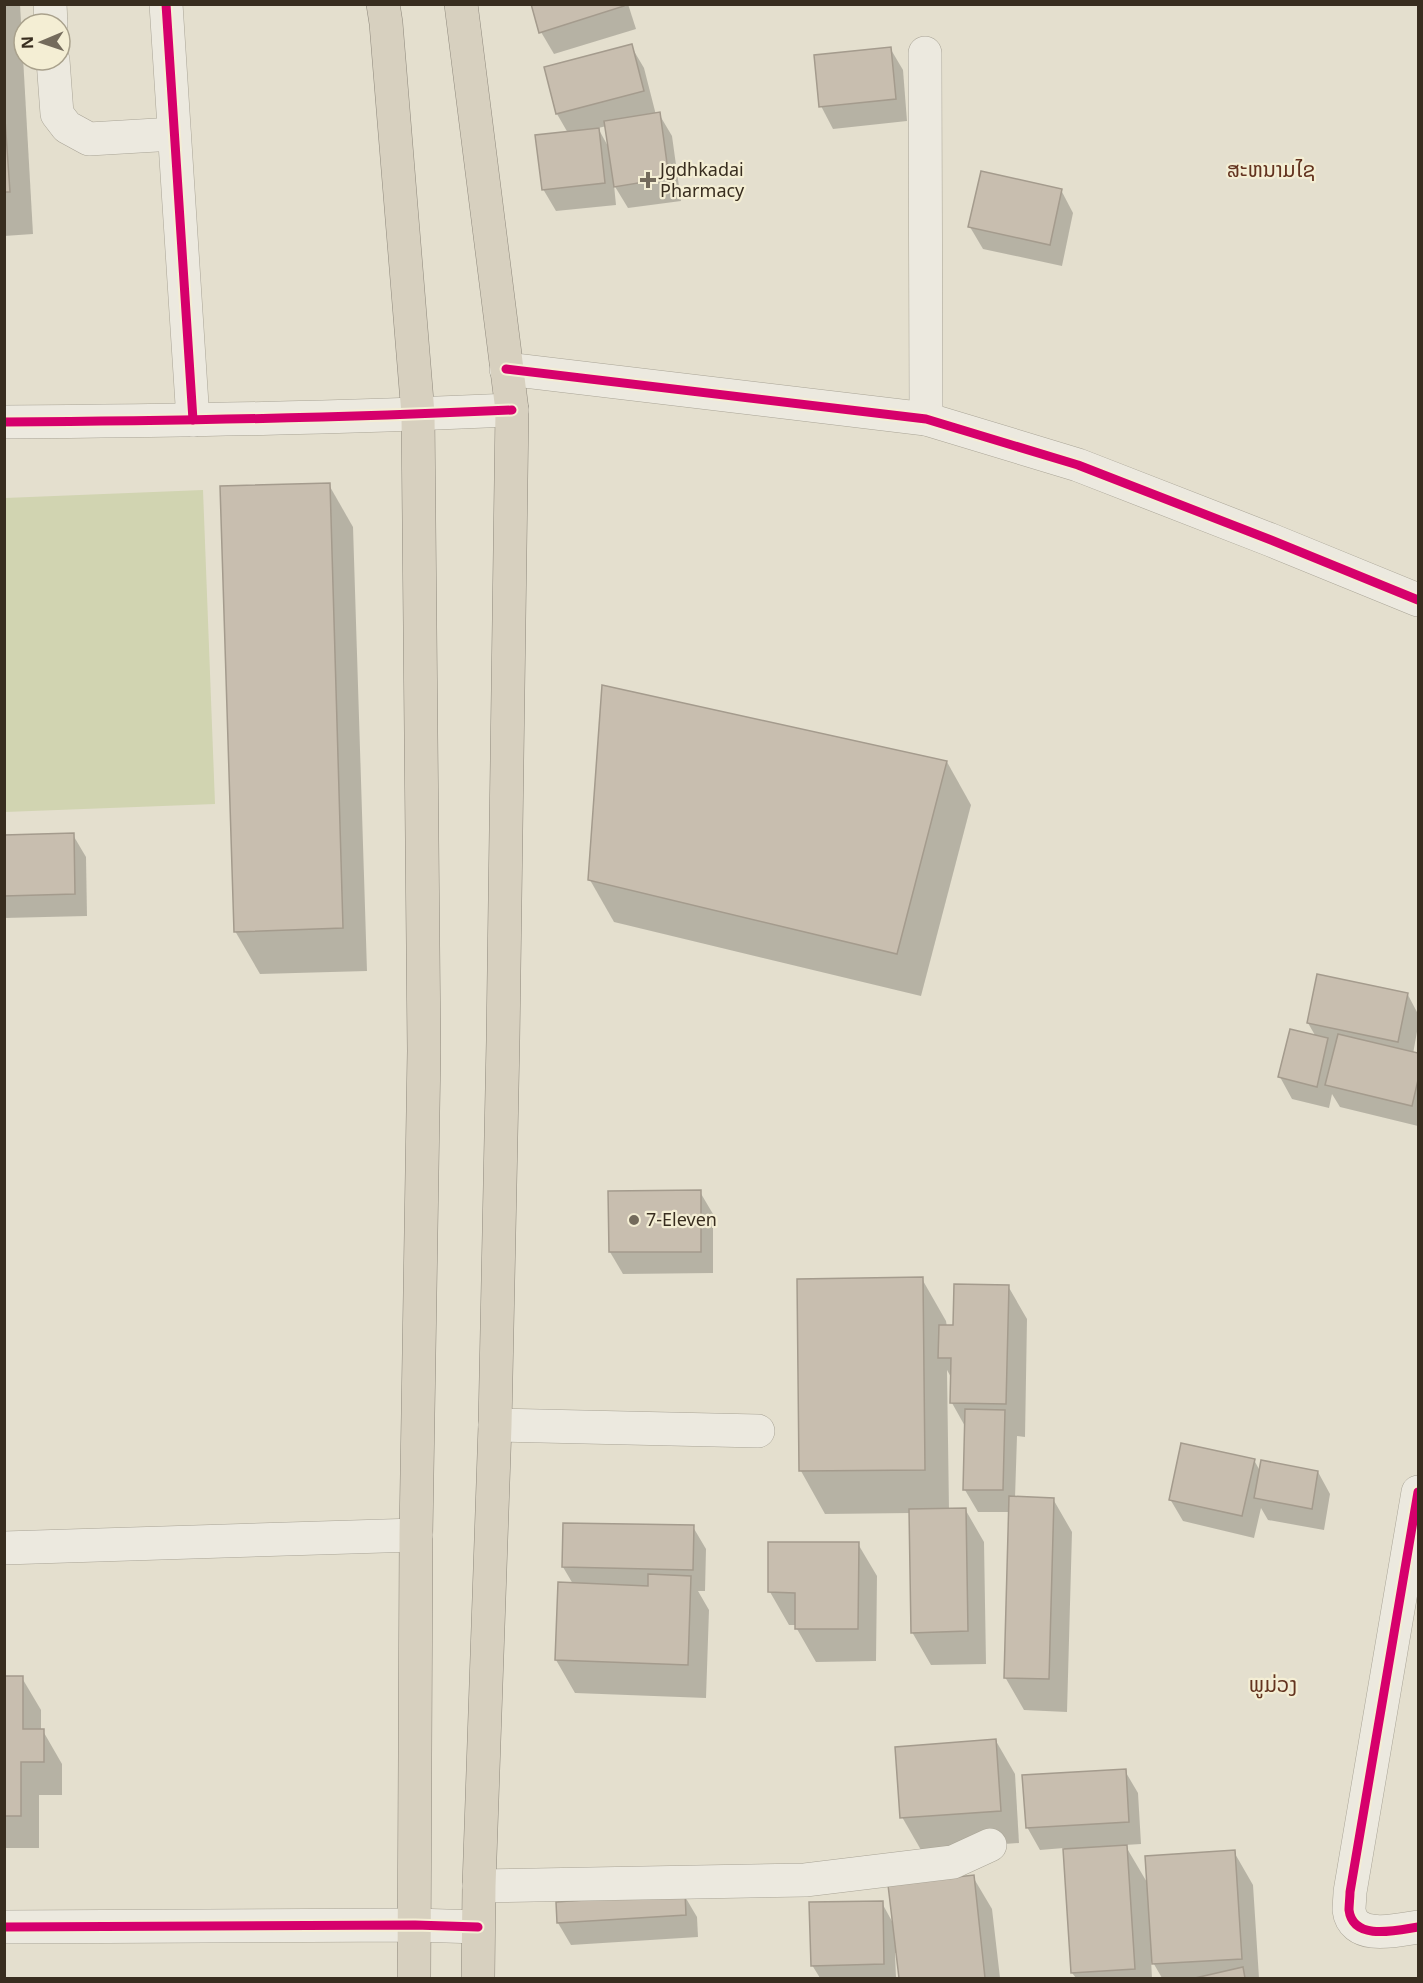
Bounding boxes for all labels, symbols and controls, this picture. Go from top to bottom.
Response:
north arrow [12,12,72,72]
text: N [14,36,40,49]
district label: ສະຫນາມໄຊ [1227,152,1315,187]
place label: Jgdhkadai Pharmacy [658,155,745,205]
marker: Jgdhkadai Pharmacy [641,173,655,187]
place label: 7-Eleven [646,1205,717,1234]
marker: 7-Eleven [627,1213,641,1227]
district label: ພູມ່ວງ [1249,1667,1297,1702]

